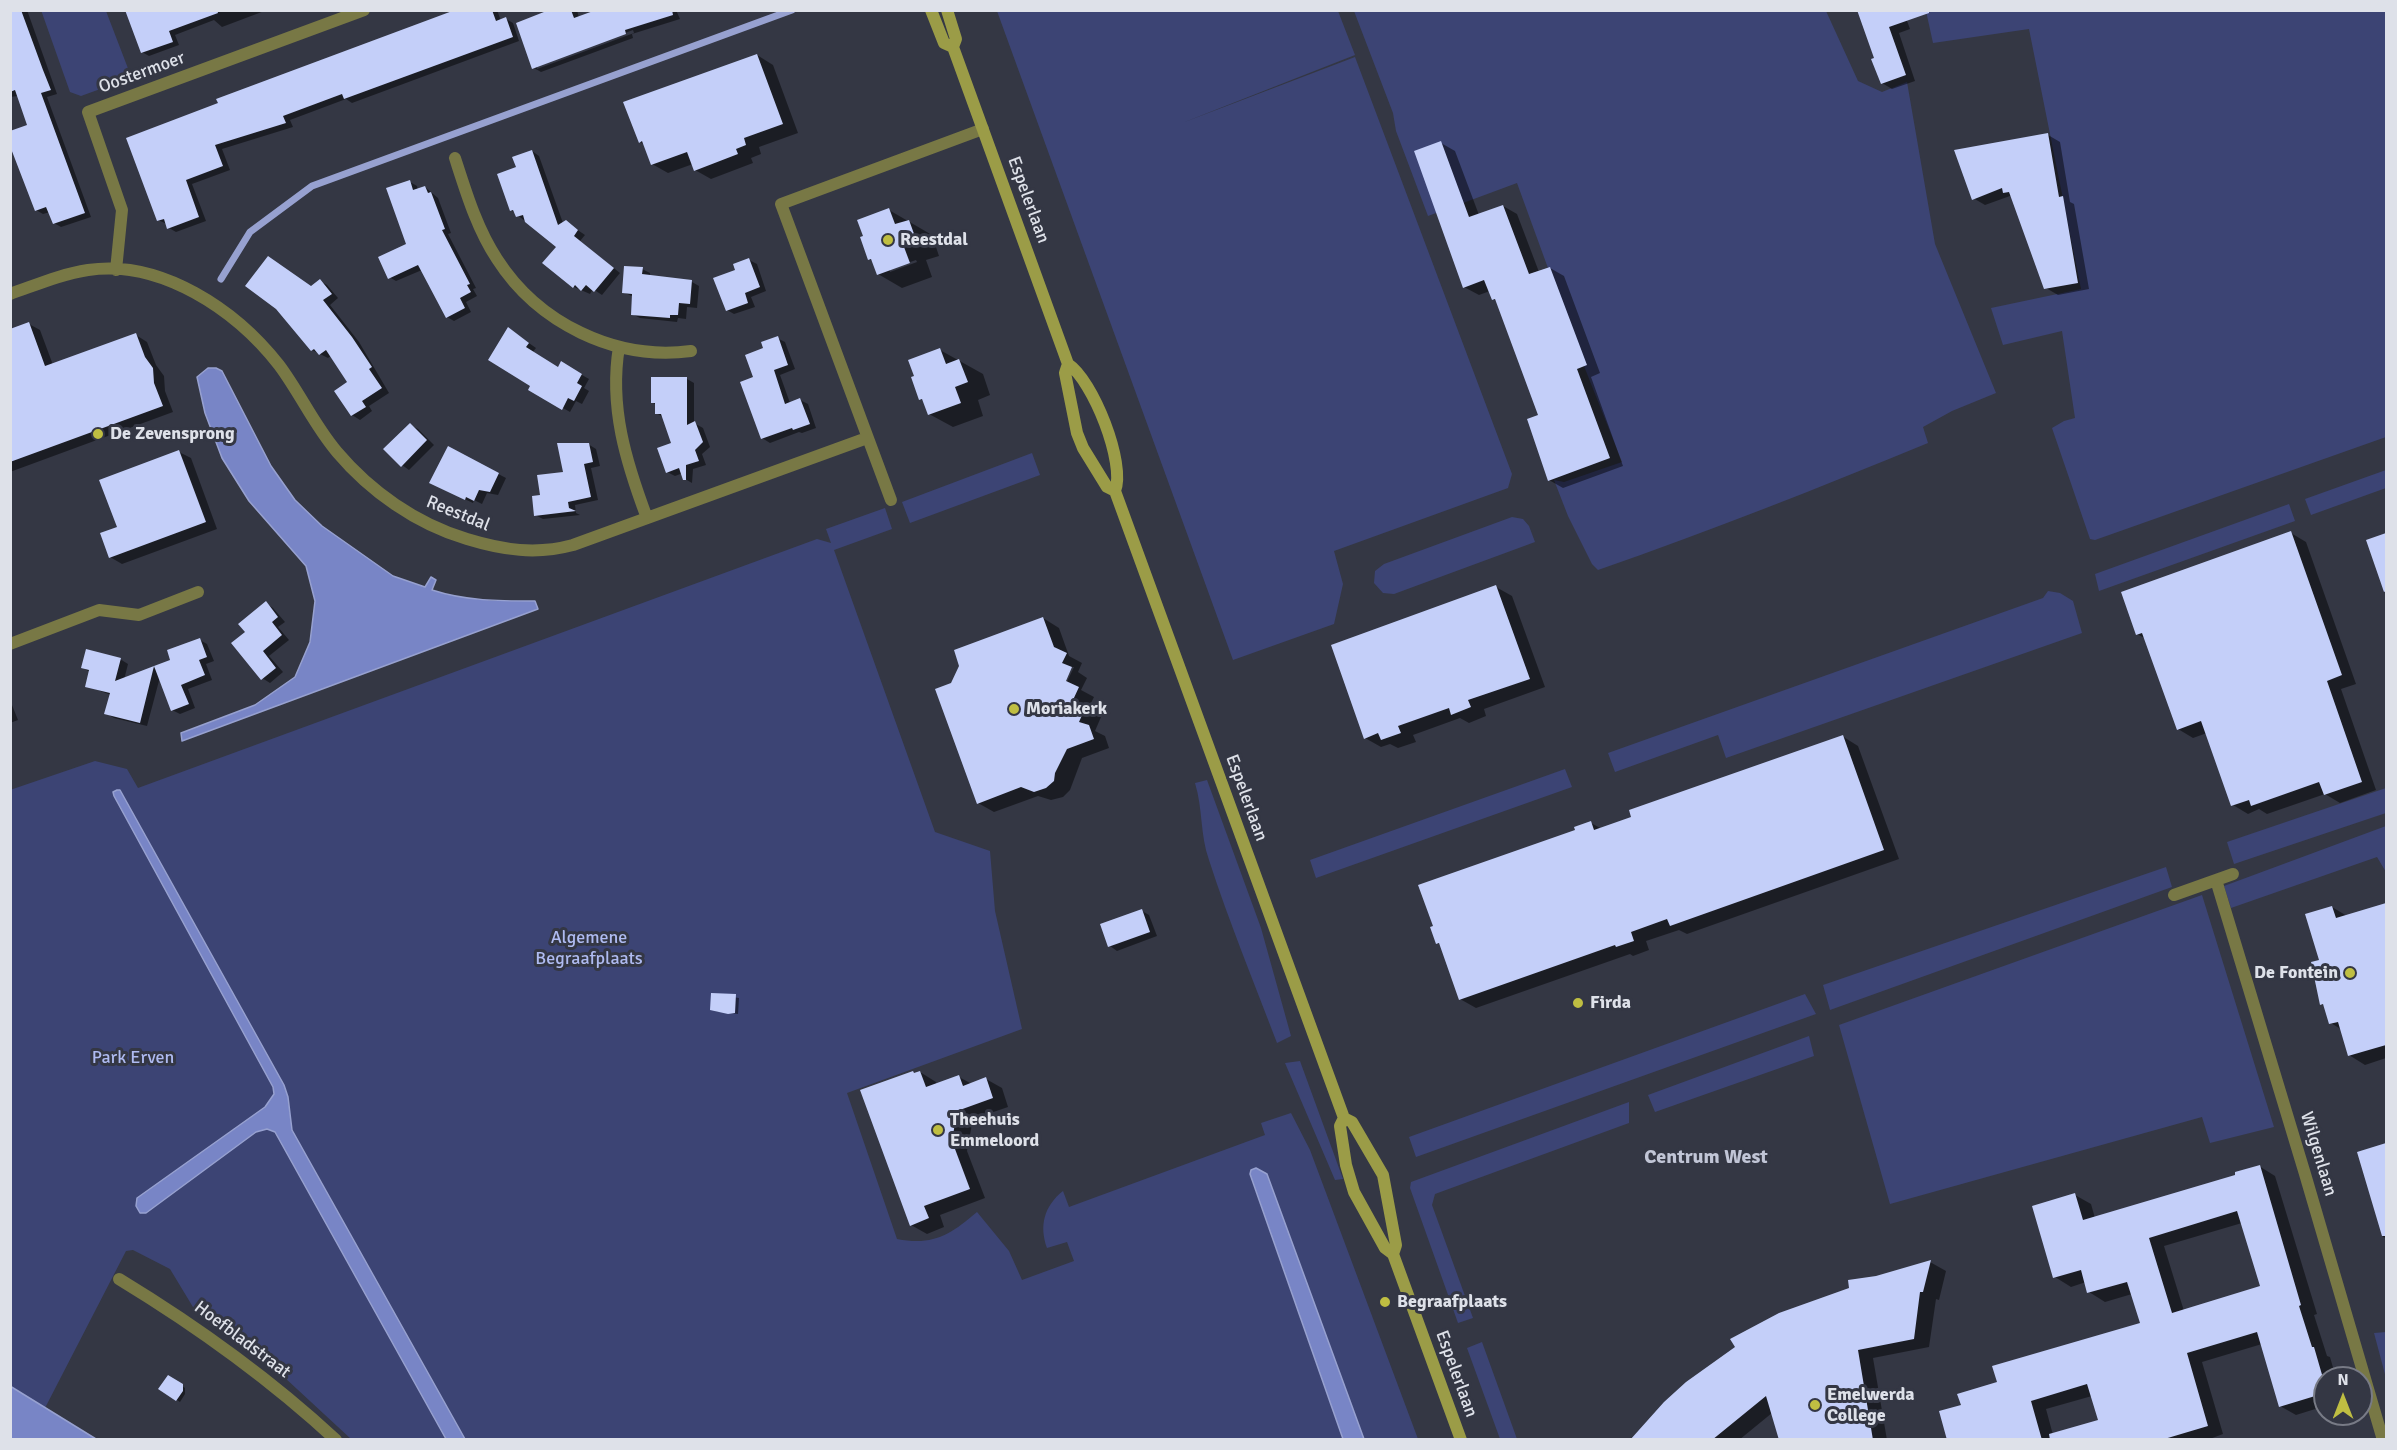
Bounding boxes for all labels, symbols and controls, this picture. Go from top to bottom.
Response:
street label: Oostermoer [96,47,188,99]
street label: Espelerlaan [1002,154,1054,246]
place label: Reestdal [900,229,968,251]
marker: Reestdal [881,233,895,247]
place label: De Zevensprong [110,423,235,445]
marker: De Zevensprong [91,427,105,441]
street label: Reestdal [423,492,493,536]
place label: Moriakerk [1026,698,1107,720]
marker: Moriakerk [1007,702,1021,716]
street label: Espelerlaan [1220,752,1272,844]
park label: Algemene Begraafplaats [535,927,643,970]
place label: De Fontein [2254,962,2338,984]
marker: De Fontein [2343,966,2357,980]
place label: Firda [1590,992,1631,1014]
marker: Firda [1571,996,1585,1010]
park label: Park Erven [92,1047,174,1069]
place label: Theehuis Emmeloord [950,1109,1039,1152]
street label: Wilgenlaan [2295,1109,2341,1199]
marker: Theehuis Emmeloord [931,1123,945,1137]
district label: Centrum West [1644,1146,1768,1170]
place label: Begraafplaats [1397,1291,1507,1313]
marker: Begraafplaats [1378,1295,1392,1309]
street label: Hoefbladstraat [190,1297,294,1383]
street label: Espelerlaan [1430,1328,1482,1420]
north arrow [2313,1366,2373,1426]
text: N [2337,1370,2349,1390]
place label: Emelwerda College [1827,1384,1915,1426]
marker: Emelwerda College [1808,1398,1822,1412]

